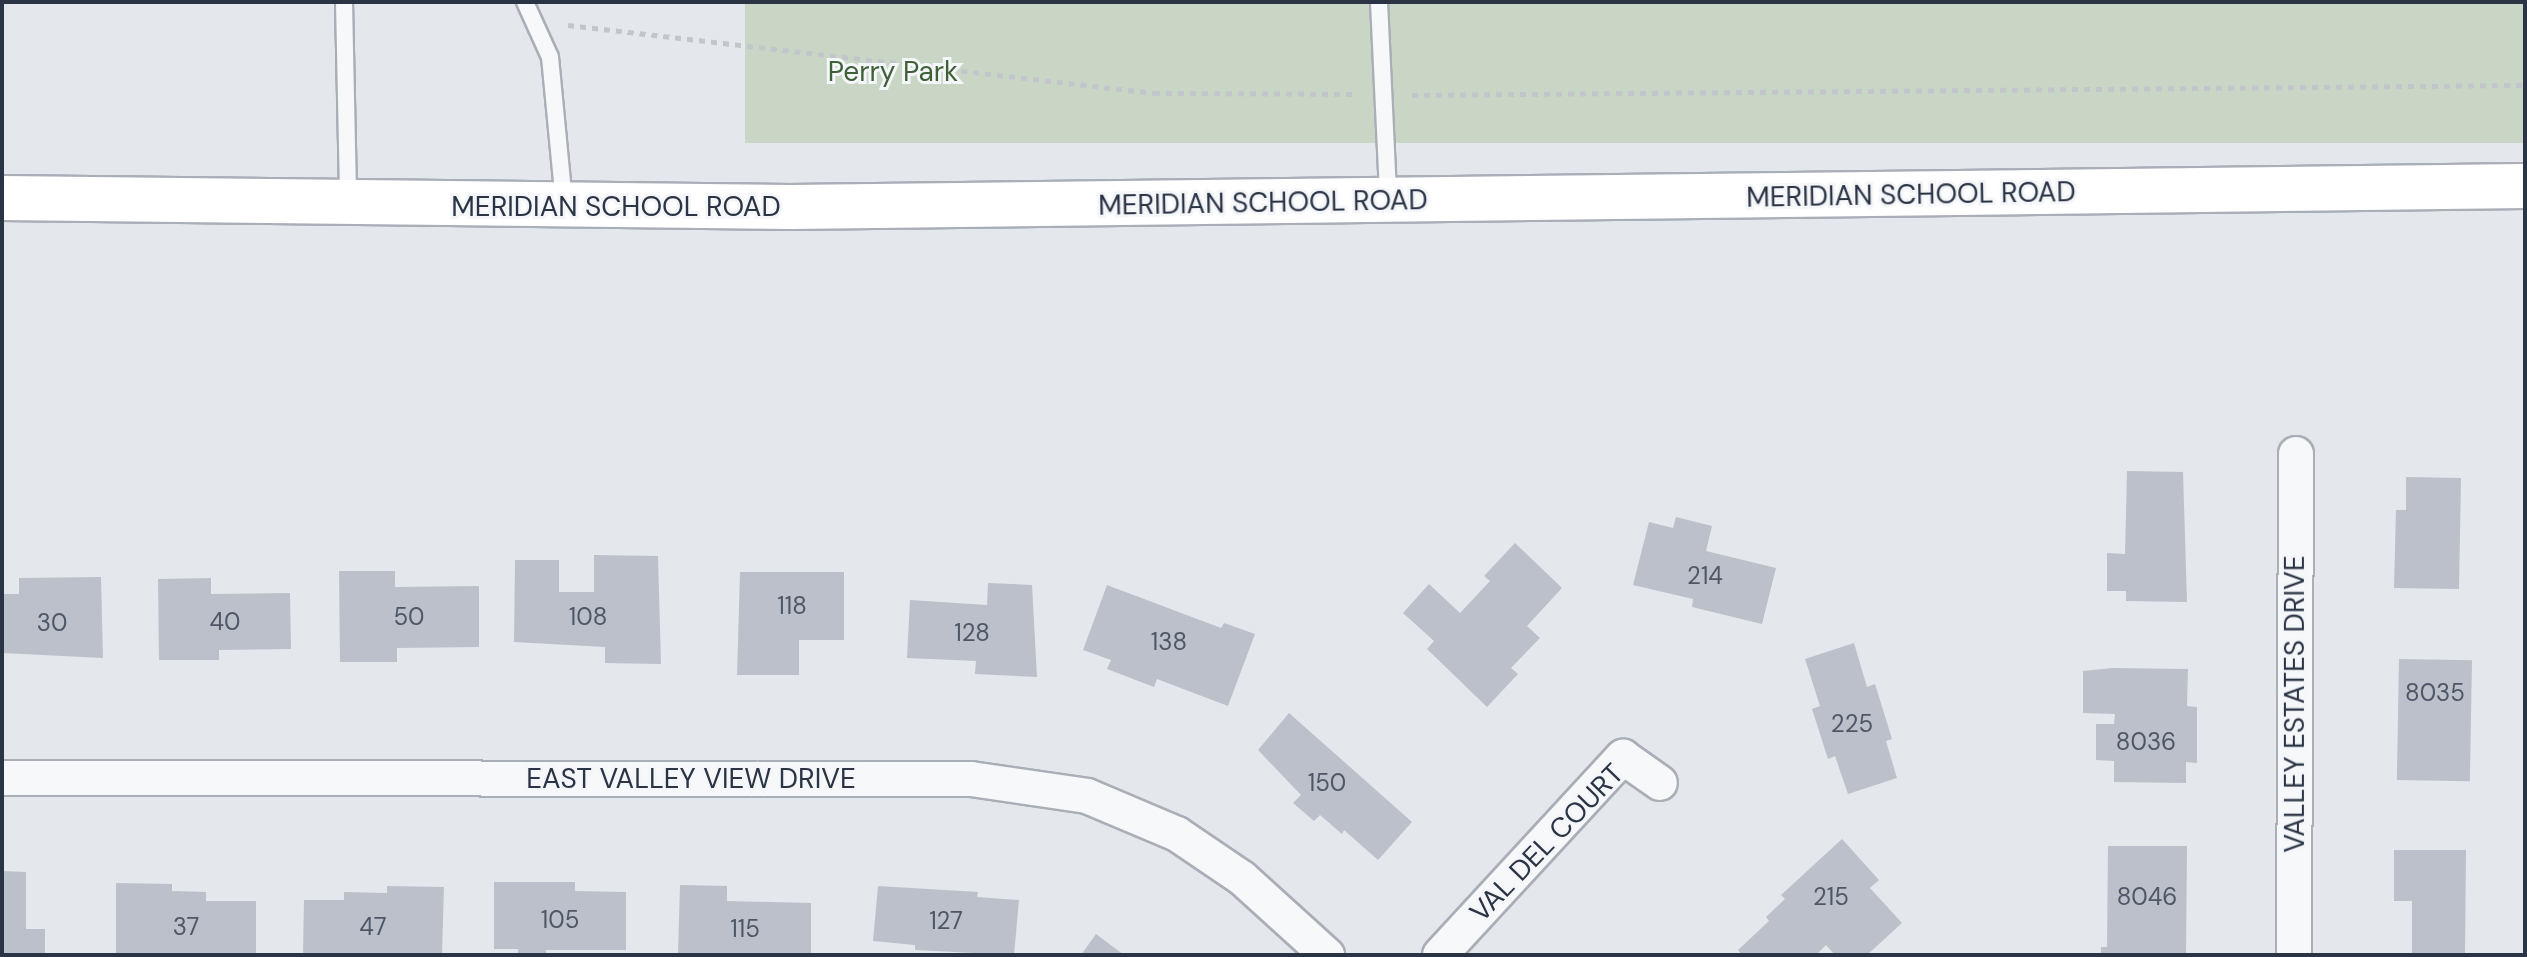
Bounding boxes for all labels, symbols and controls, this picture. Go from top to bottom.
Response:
park label: Perry Park [828,55,958,89]
street label: MERIDIAN SCHOOL ROAD [1746,175,2076,215]
street label: MERIDIAN SCHOOL ROAD [1098,183,1428,223]
street label: MERIDIAN SCHOOL ROAD [451,190,781,224]
street label: VALLEY ESTATES DRIVE [2278,555,2312,853]
house number: 214 [1687,562,1723,590]
house number: 118 [777,592,807,620]
house number: 50 [393,603,425,631]
house number: 108 [569,603,607,631]
house number: 40 [210,608,240,636]
house number: 30 [37,609,67,637]
house number: 128 [954,619,990,647]
house number: 138 [1151,628,1187,656]
house number: 8035 [2405,679,2465,707]
house number: 225 [1831,710,1873,738]
house number: 8036 [2116,728,2176,756]
street label: VAL DEL COURT [1463,757,1631,929]
street label: EAST VALLEY VIEW DRIVE [526,762,856,796]
house number: 150 [1308,769,1346,797]
house number: 215 [1813,883,1849,911]
house number: 8046 [2117,883,2177,911]
house number: 105 [541,906,579,934]
house number: 127 [929,907,963,935]
house number: 37 [173,913,199,941]
house number: 47 [359,913,387,941]
house number: 115 [730,915,760,943]

